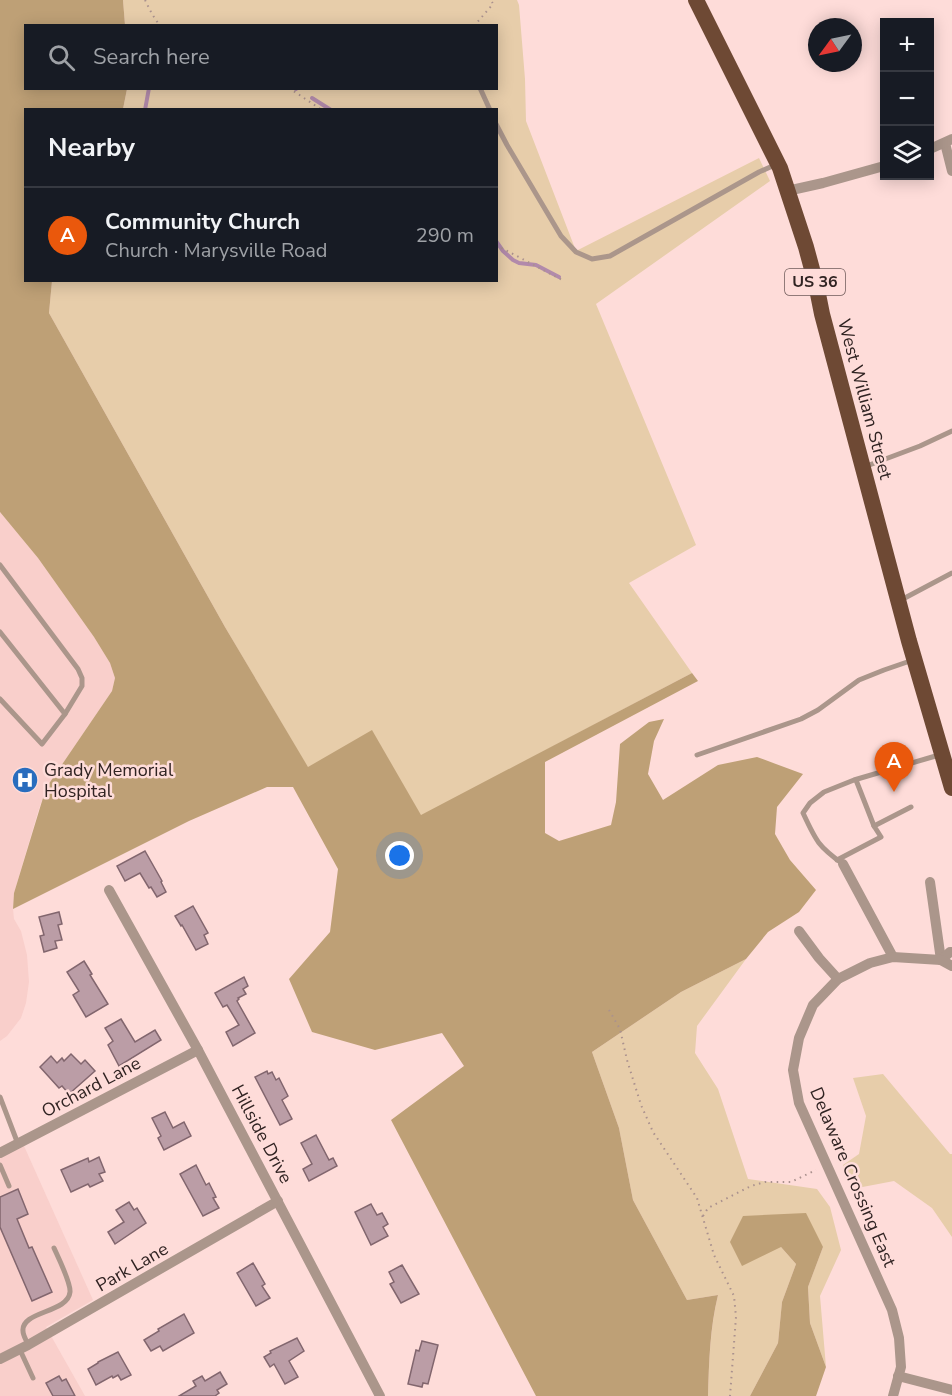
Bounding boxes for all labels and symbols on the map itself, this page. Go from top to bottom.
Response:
north arrow [808,18,862,72]
road number: US 36 [785,269,845,295]
street label: West William Street [832,316,898,483]
pin: A [874,742,914,792]
place label: Grady Memorial Hospital [44,758,174,803]
hospital icon: Grady Memorial Hospital [10,765,40,795]
your location [385,841,414,870]
street label: Orchard Lane [37,1051,145,1123]
street label: Hillside Drive [226,1080,298,1188]
street label: Delaware Crossing East [804,1084,902,1271]
street label: Park Lane [91,1237,173,1297]

